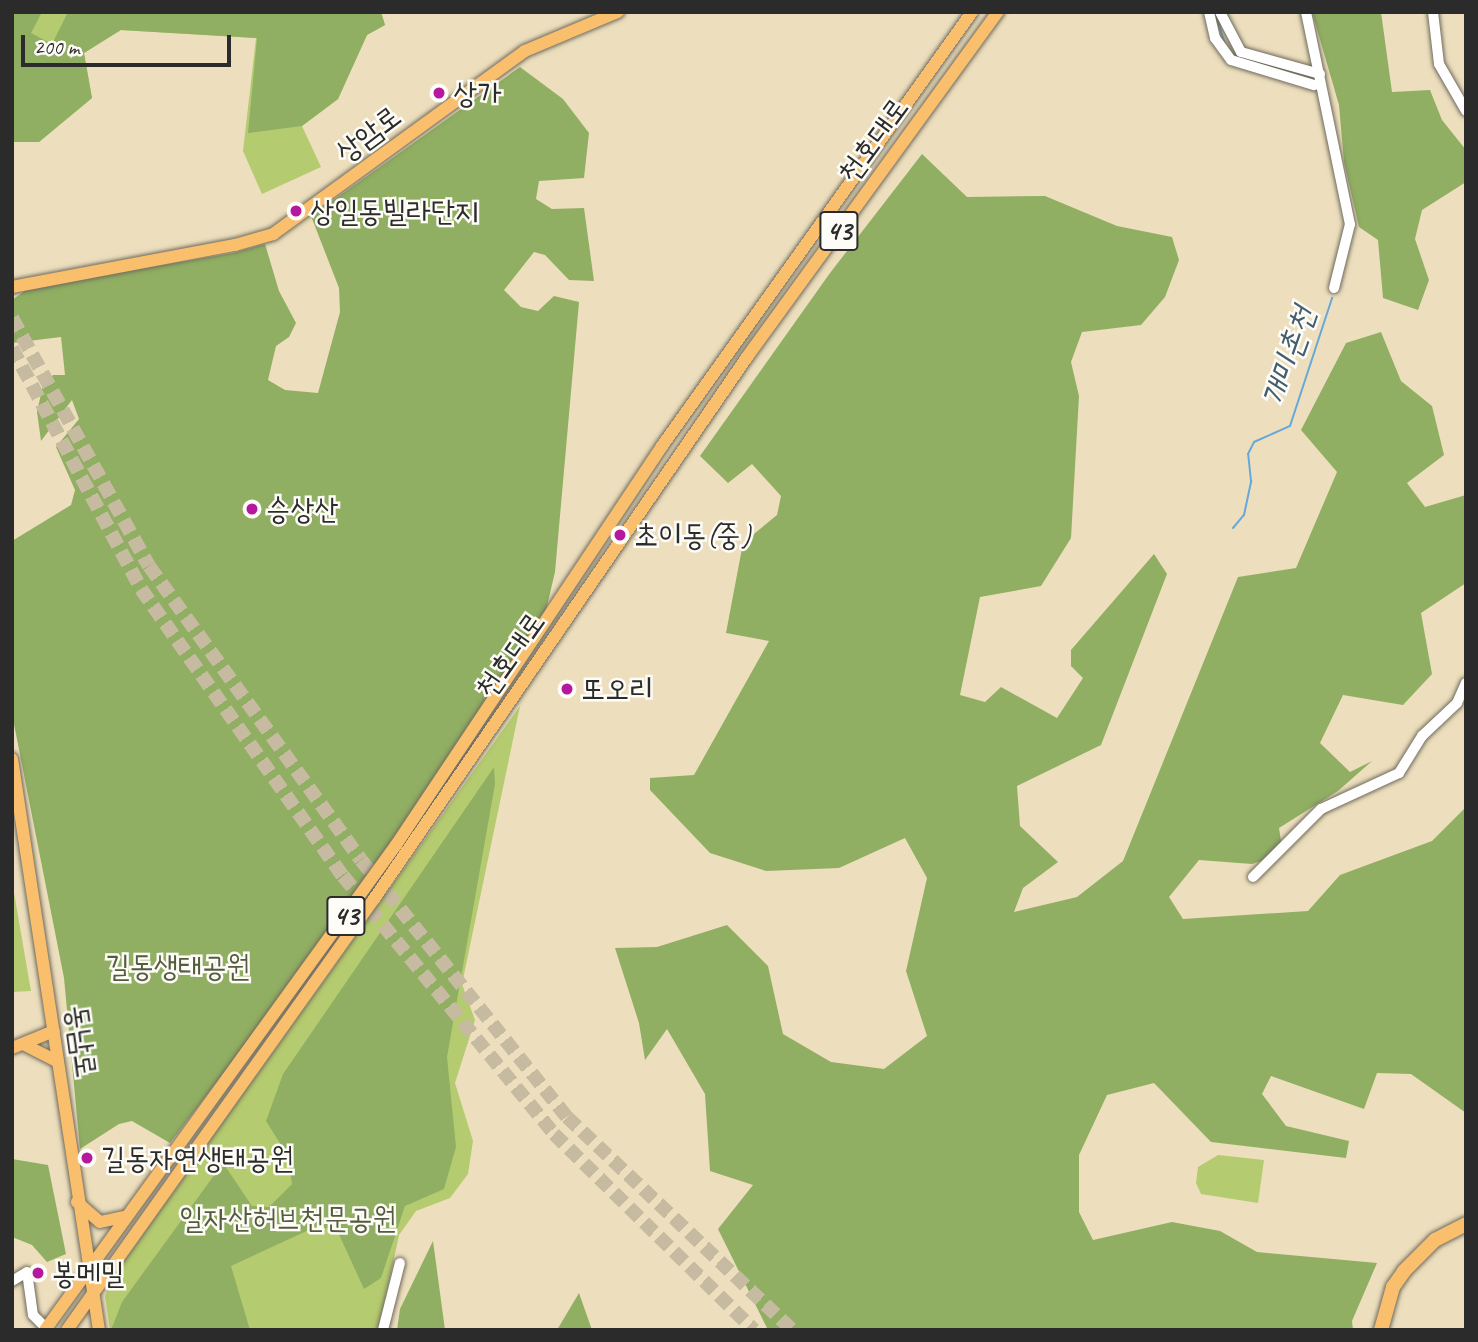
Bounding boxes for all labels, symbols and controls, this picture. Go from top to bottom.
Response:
scale bar [24,21,234,65]
text: 200 m [34,34,79,60]
place label: 상가 [453,75,501,111]
marker: 상가 [431,85,447,101]
street label: 천호대로 [830,90,916,190]
street label: 상암로 [328,98,408,170]
place label: 상일동빌라단지 [310,193,479,229]
marker: 상일동빌라단지 [288,203,304,219]
road number: 43 [818,206,860,256]
water label: 개미촌천 [1254,302,1324,412]
place label: 승상산 [266,491,338,527]
marker: 승상산 [244,501,260,517]
place label: 초이동(중) [634,517,750,553]
marker: 초이동(중) [612,527,628,543]
street label: 천호대로 [468,605,552,705]
place label: 또오리 [581,671,653,707]
marker: 또오리 [559,681,575,697]
road number: 43 [325,892,367,940]
park label: 길동생태공원 [106,948,250,984]
street label: 동남로 [59,1003,105,1079]
place label: 길동자연생태공원 [101,1140,294,1176]
marker: 길동자연생태공원 [79,1150,95,1166]
park label: 일자산허브천문공원 [179,1200,397,1236]
place label: 봉메밀 [52,1255,124,1291]
marker: 봉메밀 [30,1265,46,1281]

